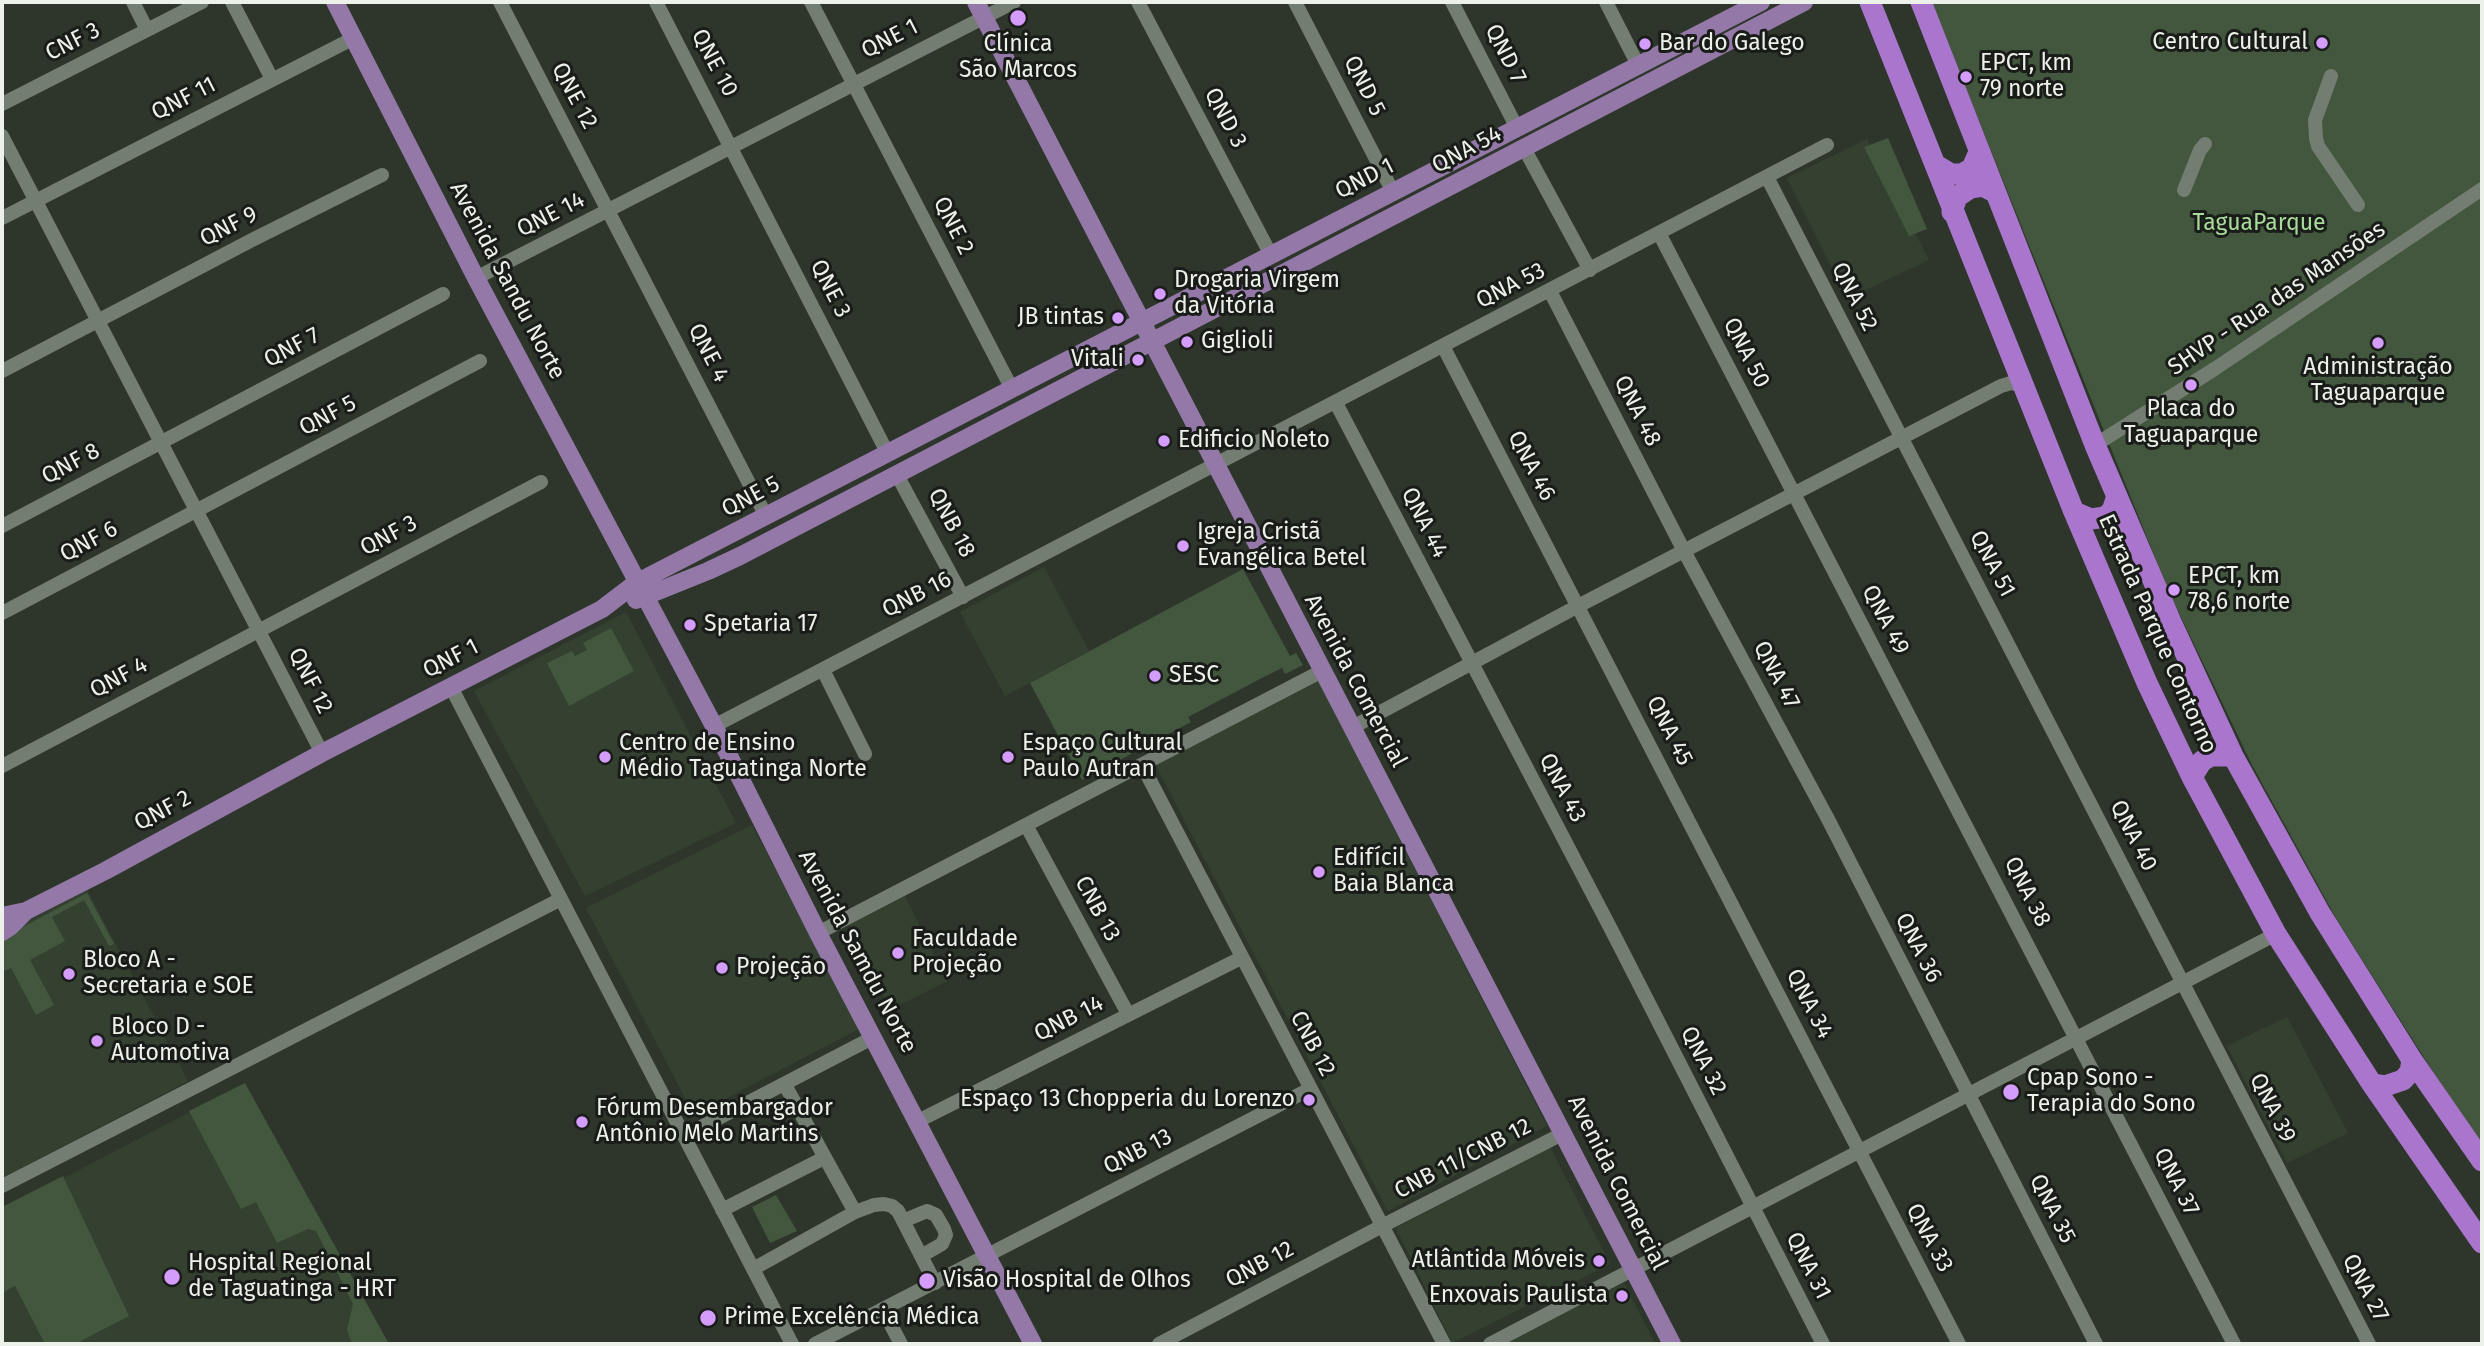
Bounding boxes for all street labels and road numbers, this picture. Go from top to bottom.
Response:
street label: QNE 1 [857,13,923,65]
street label: CNF 3 [41,17,105,67]
street label: QND 7 [1478,20,1532,88]
street label: QNE 10 [685,24,743,102]
street label: QND 5 [1337,51,1391,121]
street label: QNE 12 [545,58,603,134]
street label: QNF 11 [147,71,221,127]
street label: QND 3 [1198,83,1252,153]
street label: QNA 54 [1428,120,1506,180]
street label: QND 1 [1331,153,1399,205]
street label: Avenida Sandu Norte [443,178,571,384]
street label: QNE 14 [513,186,589,244]
street label: QNE 2 [927,192,979,260]
street label: QNF 9 [196,201,262,253]
street label: SHVP - Rua das Mansões [2163,216,2391,382]
street label: QNE 3 [804,255,856,323]
street label: QNA 53 [1472,257,1550,315]
street label: QNA 52 [1825,258,1883,336]
street label: QNA 50 [1717,313,1775,393]
street label: QNE 4 [682,319,734,387]
street label: QNF 7 [259,322,325,374]
street label: QNA 48 [1608,371,1666,451]
street label: QNF 5 [295,390,361,442]
street label: QNA 46 [1501,426,1561,506]
street label: QNF 8 [37,437,105,491]
street label: QNE 5 [717,470,785,524]
street label: QNA 44 [1395,483,1453,563]
street label: QNB 18 [921,484,981,562]
street label: QNF 3 [356,510,422,562]
street label: Estrada Parque Contorno [2092,510,2222,758]
street label: QNF 6 [55,515,123,569]
street label: QNA 51 [1963,526,2021,602]
street label: QNB 16 [878,566,956,624]
street label: QNA 49 [1855,581,1915,659]
street label: Avenida Comercial [1298,590,1412,772]
street label: QNF 1 [418,633,484,685]
street label: QNA 47 [1747,636,1805,714]
street label: QNF 12 [282,643,338,719]
street label: QNF 4 [85,651,153,705]
street label: QNA 45 [1640,692,1698,770]
street label: QNA 43 [1532,749,1592,827]
street label: QNF 2 [130,785,196,837]
street label: QNA 40 [2103,796,2163,876]
street label: Avenida Samdu Norte [792,846,922,1058]
street label: QNA 38 [1998,852,2056,932]
street label: CNB 13 [1068,872,1126,946]
street label: QNA 36 [1889,908,1947,988]
street label: QNA 34 [1780,965,1838,1043]
street label: QNB 14 [1030,990,1108,1048]
street label: CNB 12 [1283,1007,1341,1081]
street label: QNA 32 [1674,1022,1732,1100]
street label: QNA 39 [2243,1069,2301,1147]
street label: Avenida Comercial [1561,1091,1673,1275]
street label: CNB 11/CNB 12 [1390,1113,1536,1205]
street label: QNB 13 [1099,1123,1177,1181]
street label: QNA 37 [2147,1143,2205,1221]
street label: QNA 35 [2023,1170,2081,1248]
street label: QNA 33 [1899,1199,1959,1277]
street label: QNA 31 [1779,1228,1837,1304]
street label: QNB 12 [1221,1236,1299,1294]
street label: QNA 27 [2336,1250,2394,1326]

